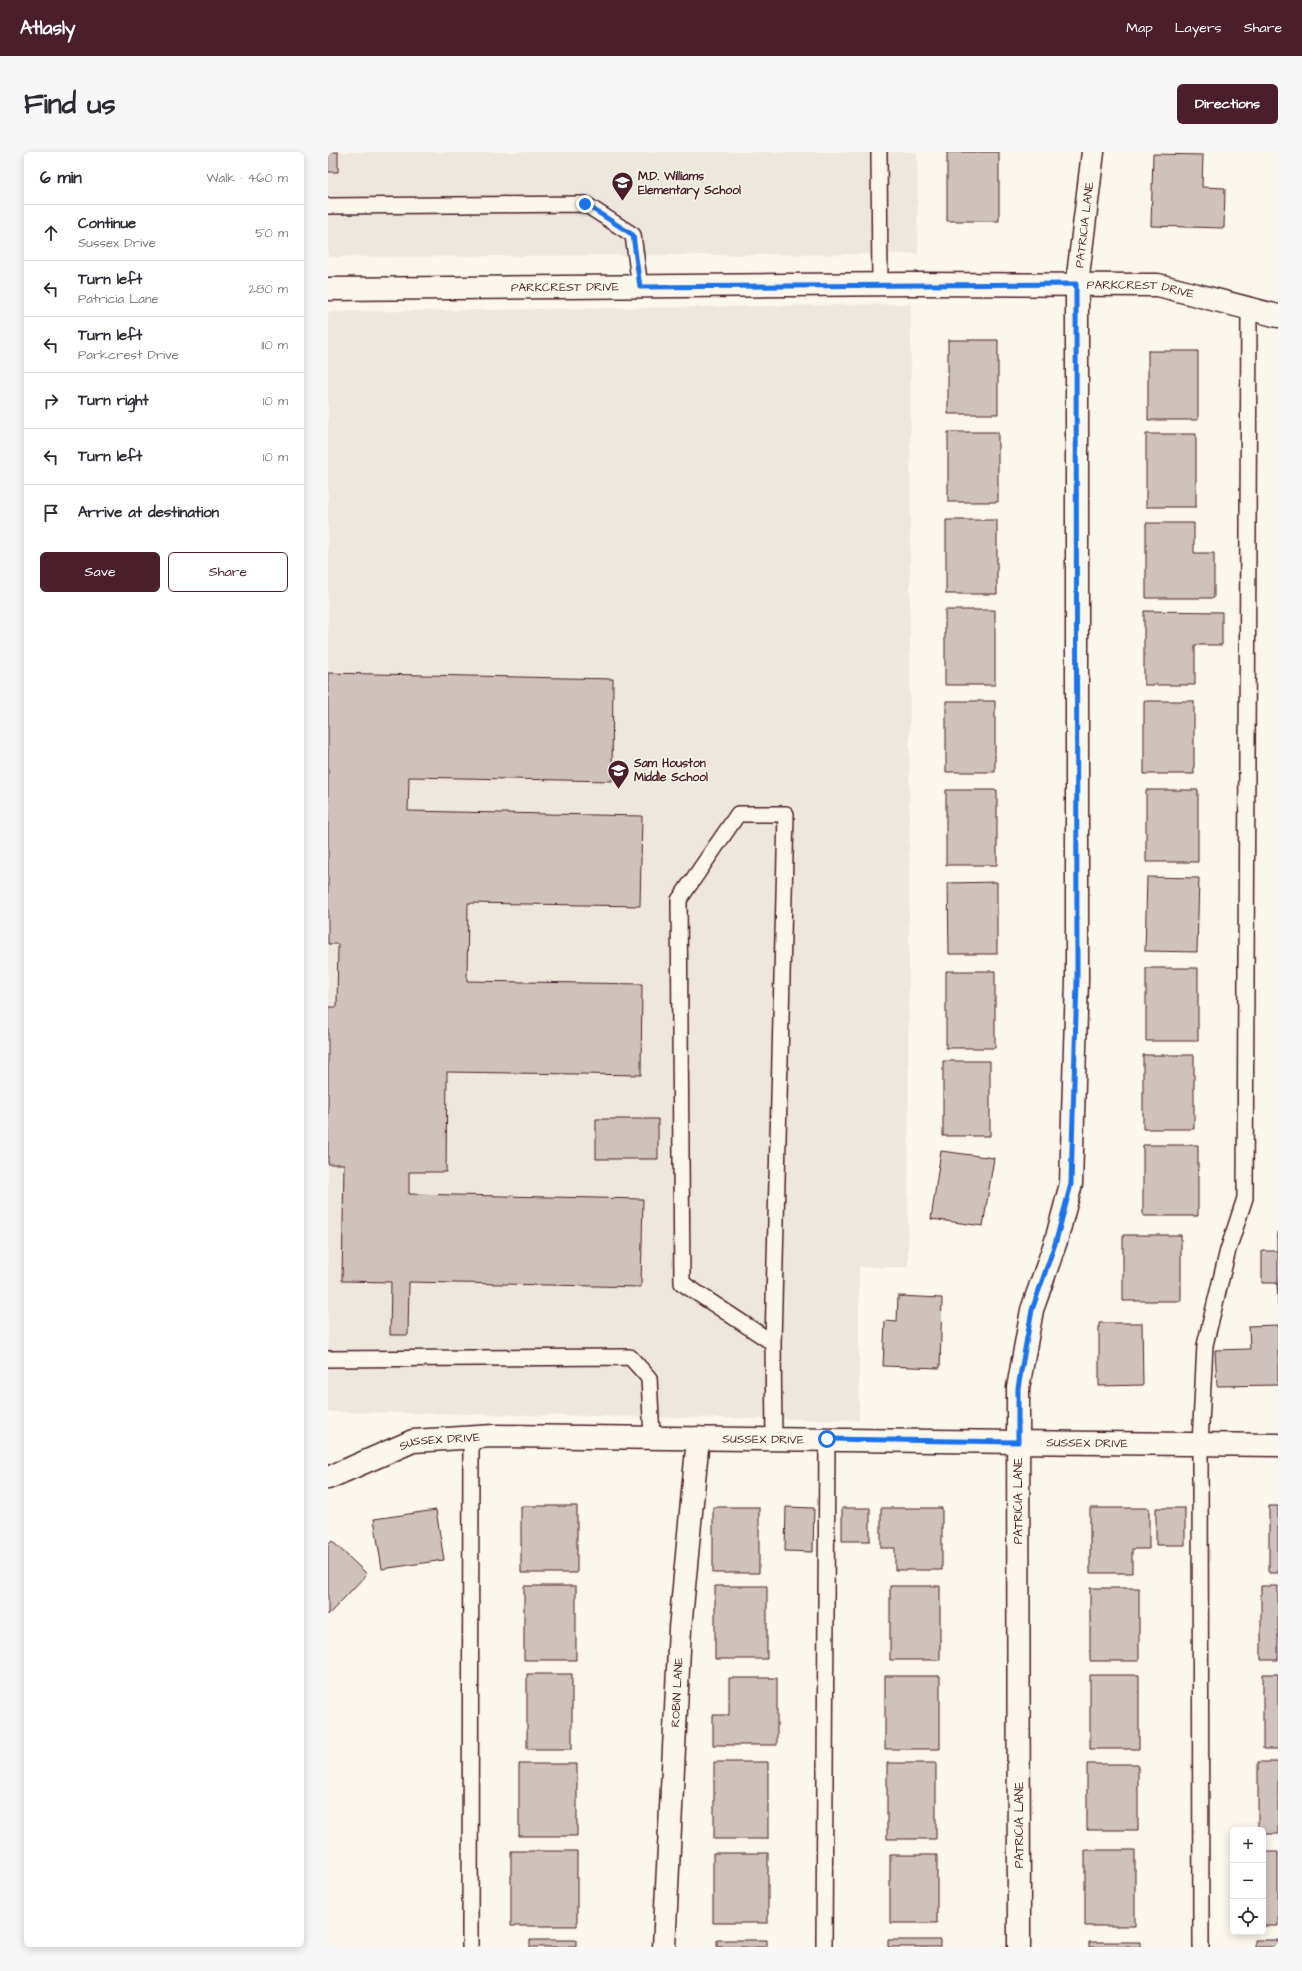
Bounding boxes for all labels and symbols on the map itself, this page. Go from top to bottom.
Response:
place label: M.D. Williams Elementary School [638,168,741,200]
school or university icon: M.D. Williams Elementary School [610,170,636,203]
street label: PATRICIA LANE [1071,181,1098,269]
route end [576,195,594,213]
street label: PARKCREST DRIVE [1087,277,1196,303]
street label: PARKCREST DRIVE [511,278,619,296]
place label: Sam Houston Middle School [633,755,708,786]
school or university icon: Sam Houston Middle School [606,757,632,790]
street label: SUSSEX DRIVE [396,1429,481,1455]
route start [818,1430,836,1448]
street label: SUSSEX DRIVE [722,1431,804,1449]
street label: SUSSEX DRIVE [1046,1434,1128,1452]
street label: PATRICIA LANE [1010,1458,1027,1544]
street label: ROBIN LANE [667,1657,688,1728]
street label: PATRICIA LANE [1011,1782,1028,1868]

